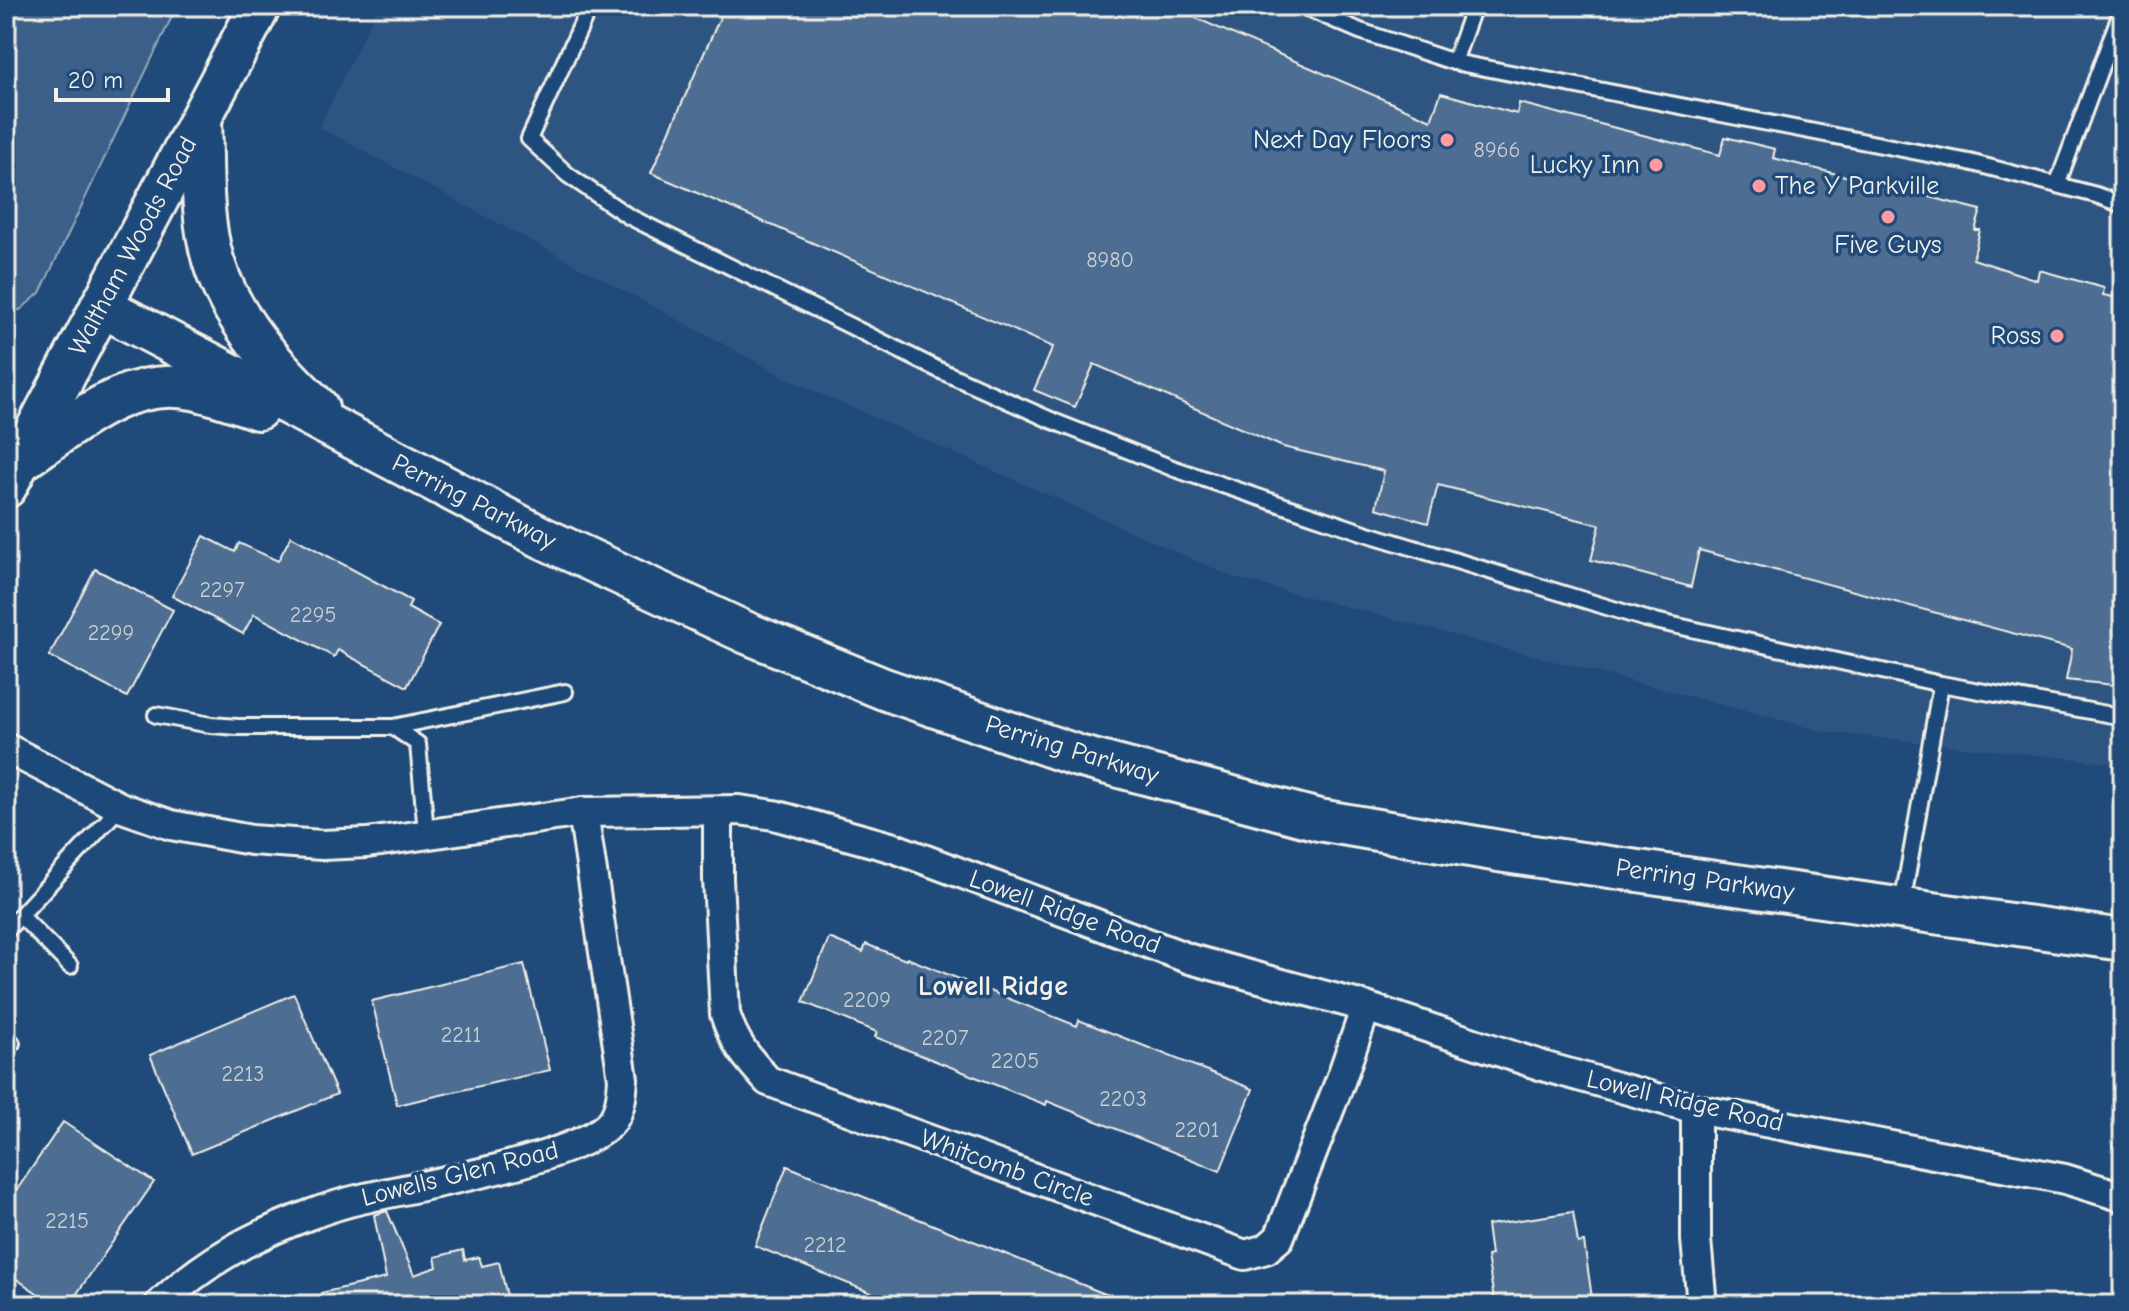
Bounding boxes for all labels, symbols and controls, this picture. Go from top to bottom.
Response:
scale bar [56,52,168,102]
text: 20 m [68,66,123,94]
place label: Next Day Floors [1253,125,1431,155]
marker: Next Day Floors [1438,131,1456,149]
street label: Waltham Woods Road [63,132,203,360]
house number: 8966 [1474,137,1520,163]
place label: Lucky Inn [1530,150,1640,180]
marker: Lucky Inn [1647,156,1665,174]
place label: The Y Parkville [1775,171,1939,201]
marker: The Y Parkville [1750,177,1768,195]
marker: Five Guys [1879,208,1897,226]
place label: Five Guys [1834,230,1942,260]
house number: 8980 [1086,247,1134,273]
place label: Ross [1991,321,2041,351]
marker: Ross [2048,327,2066,345]
street label: Perring Parkway [387,448,561,556]
house number: 2297 [199,577,245,603]
house number: 2295 [290,602,336,628]
house number: 2299 [88,620,134,646]
street label: Perring Parkway [982,709,1163,791]
street label: Perring Parkway [1614,853,1796,907]
street label: Lowell Ridge Road [965,864,1165,960]
district label: Lowell Ridge [918,970,1068,1002]
house number: 2209 [843,987,891,1013]
house number: 2211 [441,1022,481,1048]
house number: 2207 [922,1025,969,1051]
house number: 2205 [991,1048,1039,1074]
house number: 2213 [222,1061,264,1087]
street label: Lowell Ridge Road [1584,1064,1786,1138]
house number: 2203 [1099,1086,1147,1112]
house number: 2201 [1174,1117,1220,1143]
street label: Whitcomb Circle [916,1123,1098,1213]
street label: Lowells Glen Road [359,1135,561,1213]
house number: 2215 [45,1208,89,1234]
house number: 2212 [803,1232,847,1258]

